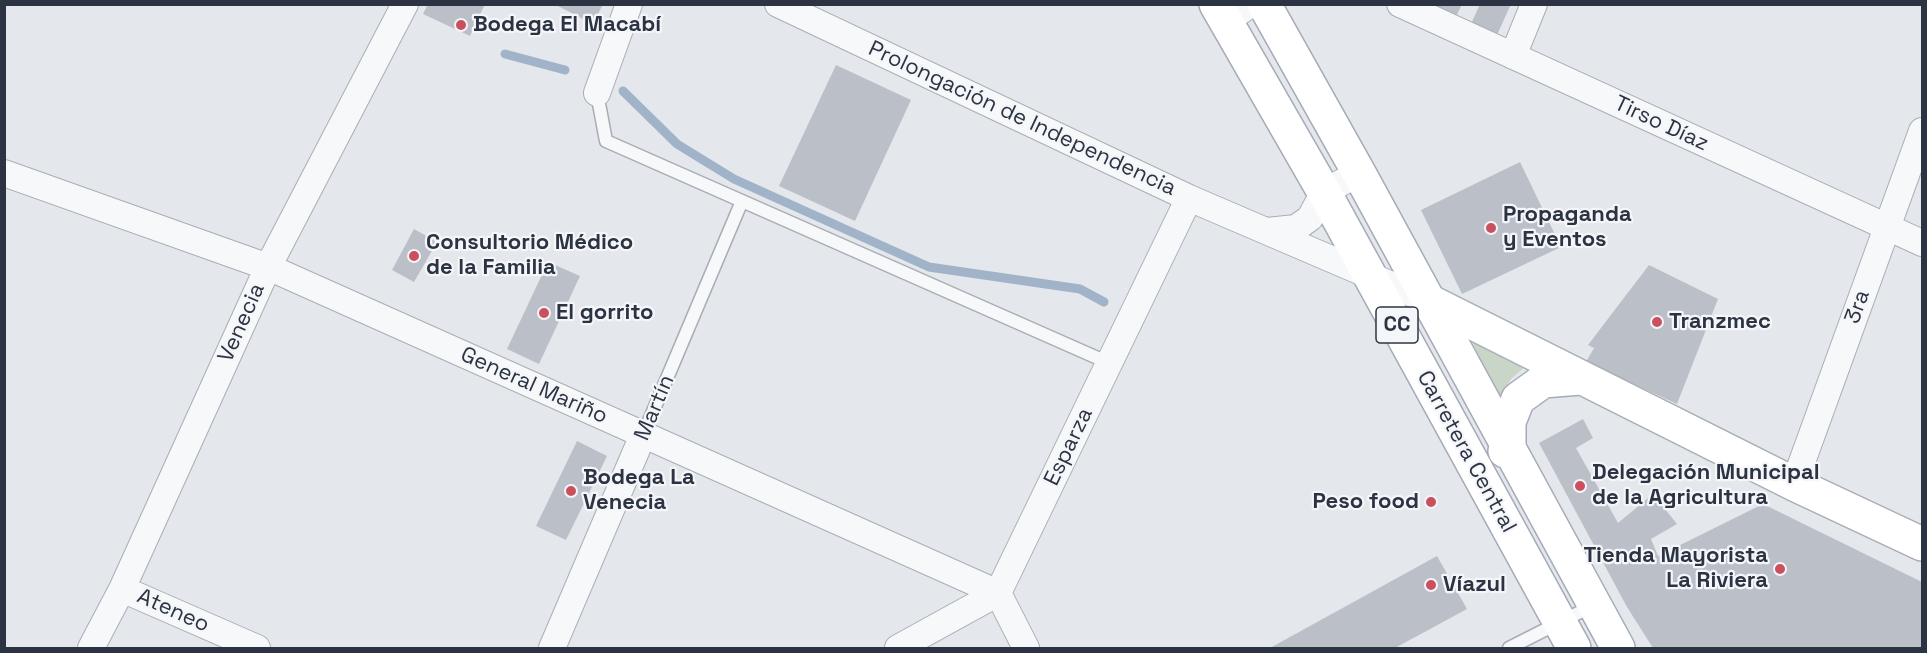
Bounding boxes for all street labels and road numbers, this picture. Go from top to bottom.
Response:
street label: Prolongación de Independencia [864,36,1180,202]
street label: Tirso Díaz [1610,91,1712,157]
street label: Venecia [213,279,271,367]
street label: 3ra [1840,287,1876,327]
road number: CC [1376,307,1418,343]
street label: General Mariño [456,342,612,430]
street label: Carretera Central [1411,366,1521,538]
street label: Martín [629,371,681,445]
street label: Esparza [1039,404,1099,490]
street label: Ateneo [133,583,213,639]

